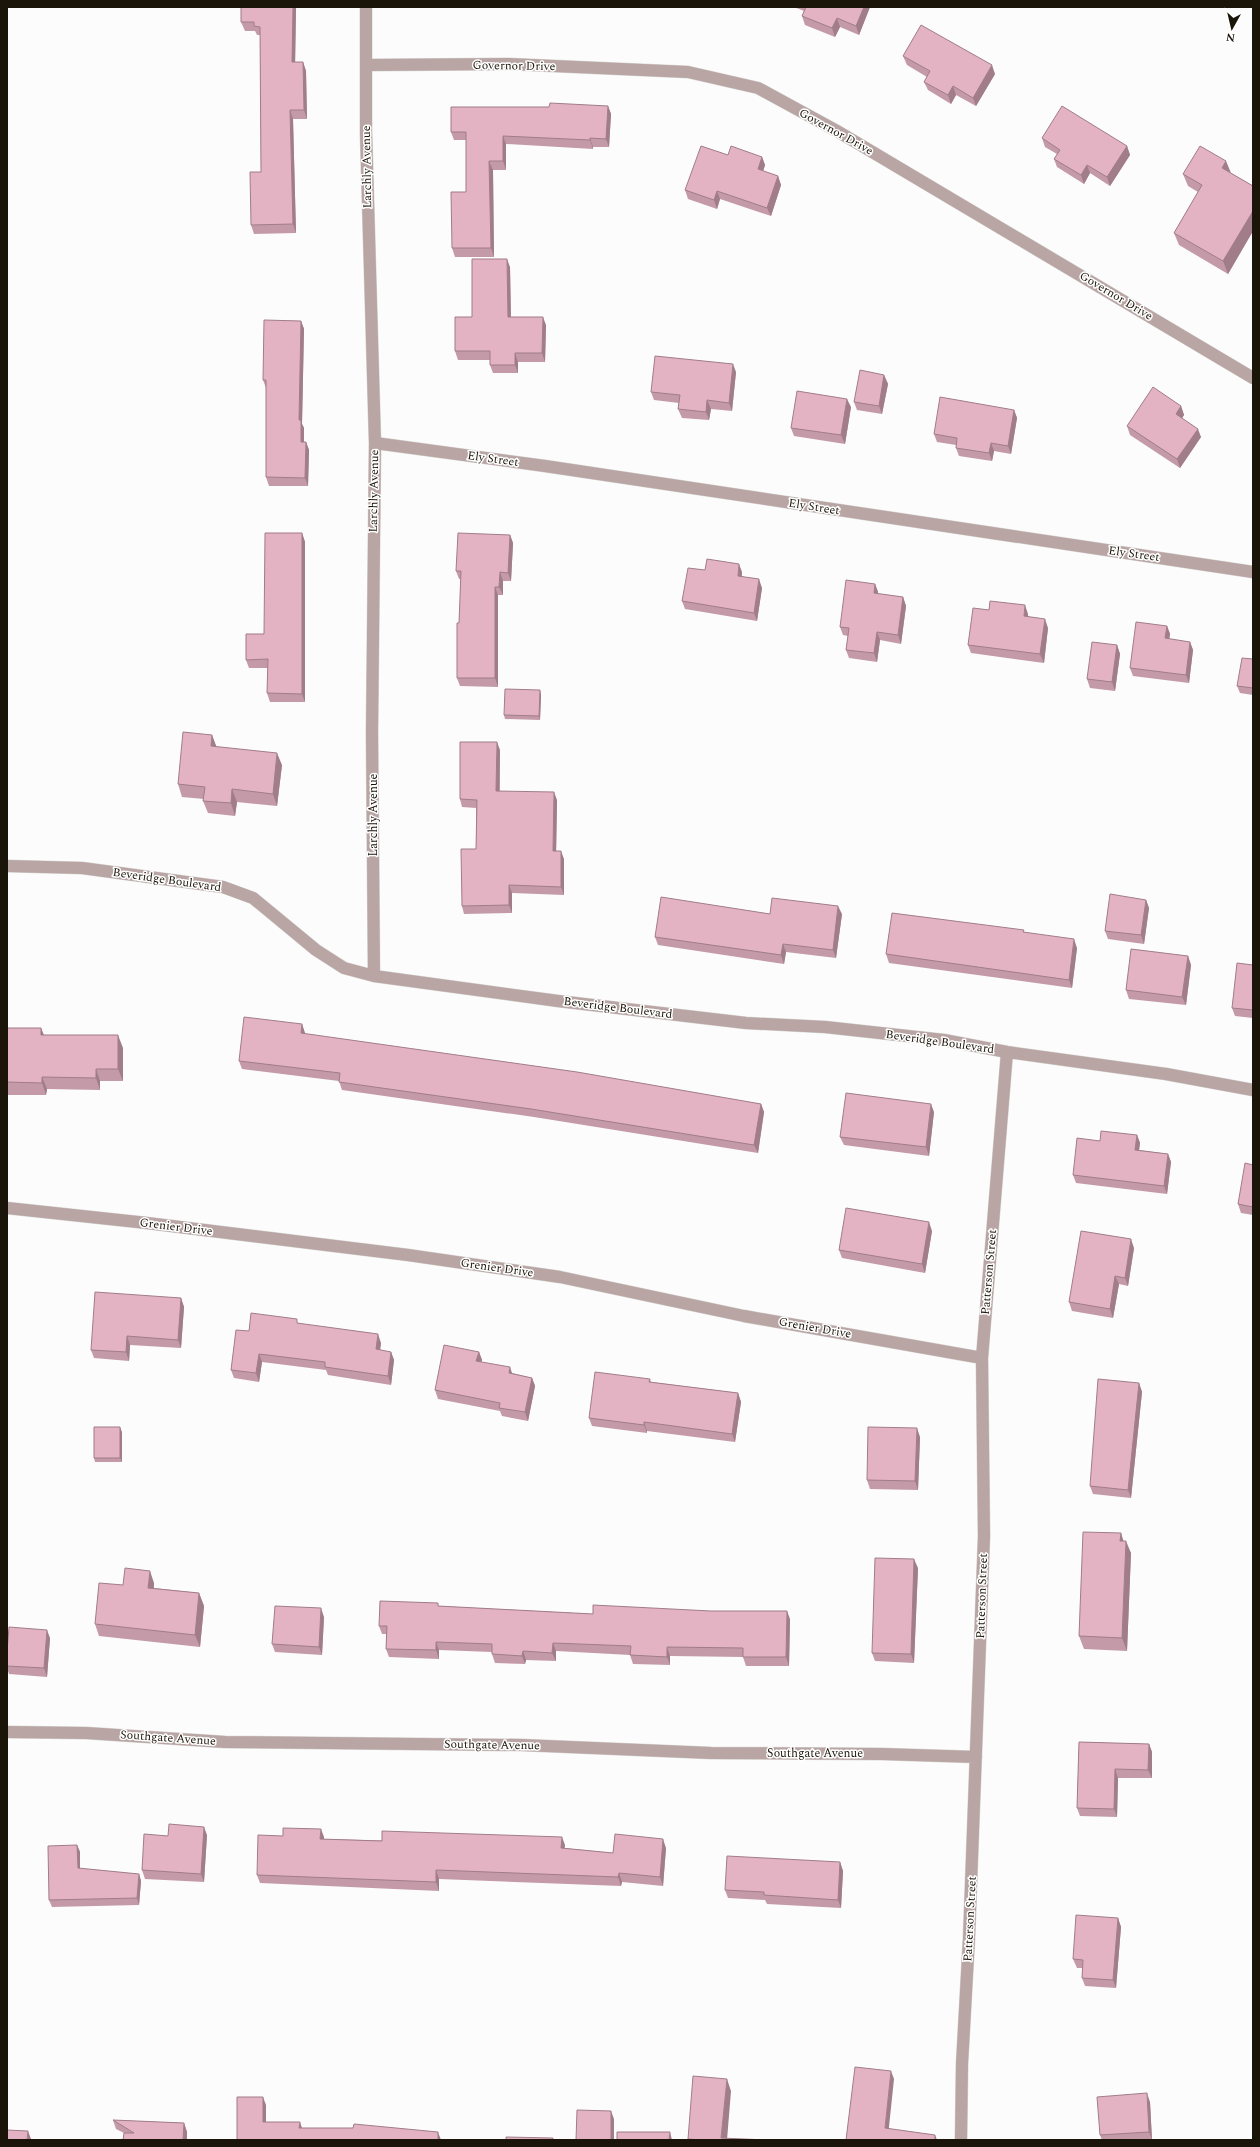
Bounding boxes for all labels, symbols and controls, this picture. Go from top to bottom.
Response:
north arrow [1212,8,1252,48]
text: N [1225,28,1236,46]
street label: Governor Drive [473,56,556,76]
street label: Governor Drive [795,104,877,160]
street label: Larchly Avenue [357,125,377,209]
street label: Governor Drive [1076,267,1156,326]
street label: Ely Street [466,446,520,472]
street label: Larchly Avenue [364,449,384,533]
street label: Ely Street [787,494,841,520]
street label: Ely Street [1107,541,1161,567]
street label: Larchly Avenue [364,773,383,856]
street label: Beveridge Boulevard [111,863,223,897]
street label: Beveridge Boulevard [562,992,674,1024]
street label: Beveridge Boulevard [884,1025,996,1059]
street label: Grenier Drive [138,1213,214,1241]
street label: Patterson Street [976,1229,1002,1315]
street label: Grenier Drive [459,1253,535,1283]
street label: Grenier Drive [777,1312,853,1344]
street label: Patterson Street [971,1553,993,1639]
street label: Southgate Avenue [119,1725,217,1751]
street label: Southgate Avenue [444,1735,540,1755]
street label: Southgate Avenue [767,1744,863,1763]
street label: Patterson Street [958,1876,982,1962]

